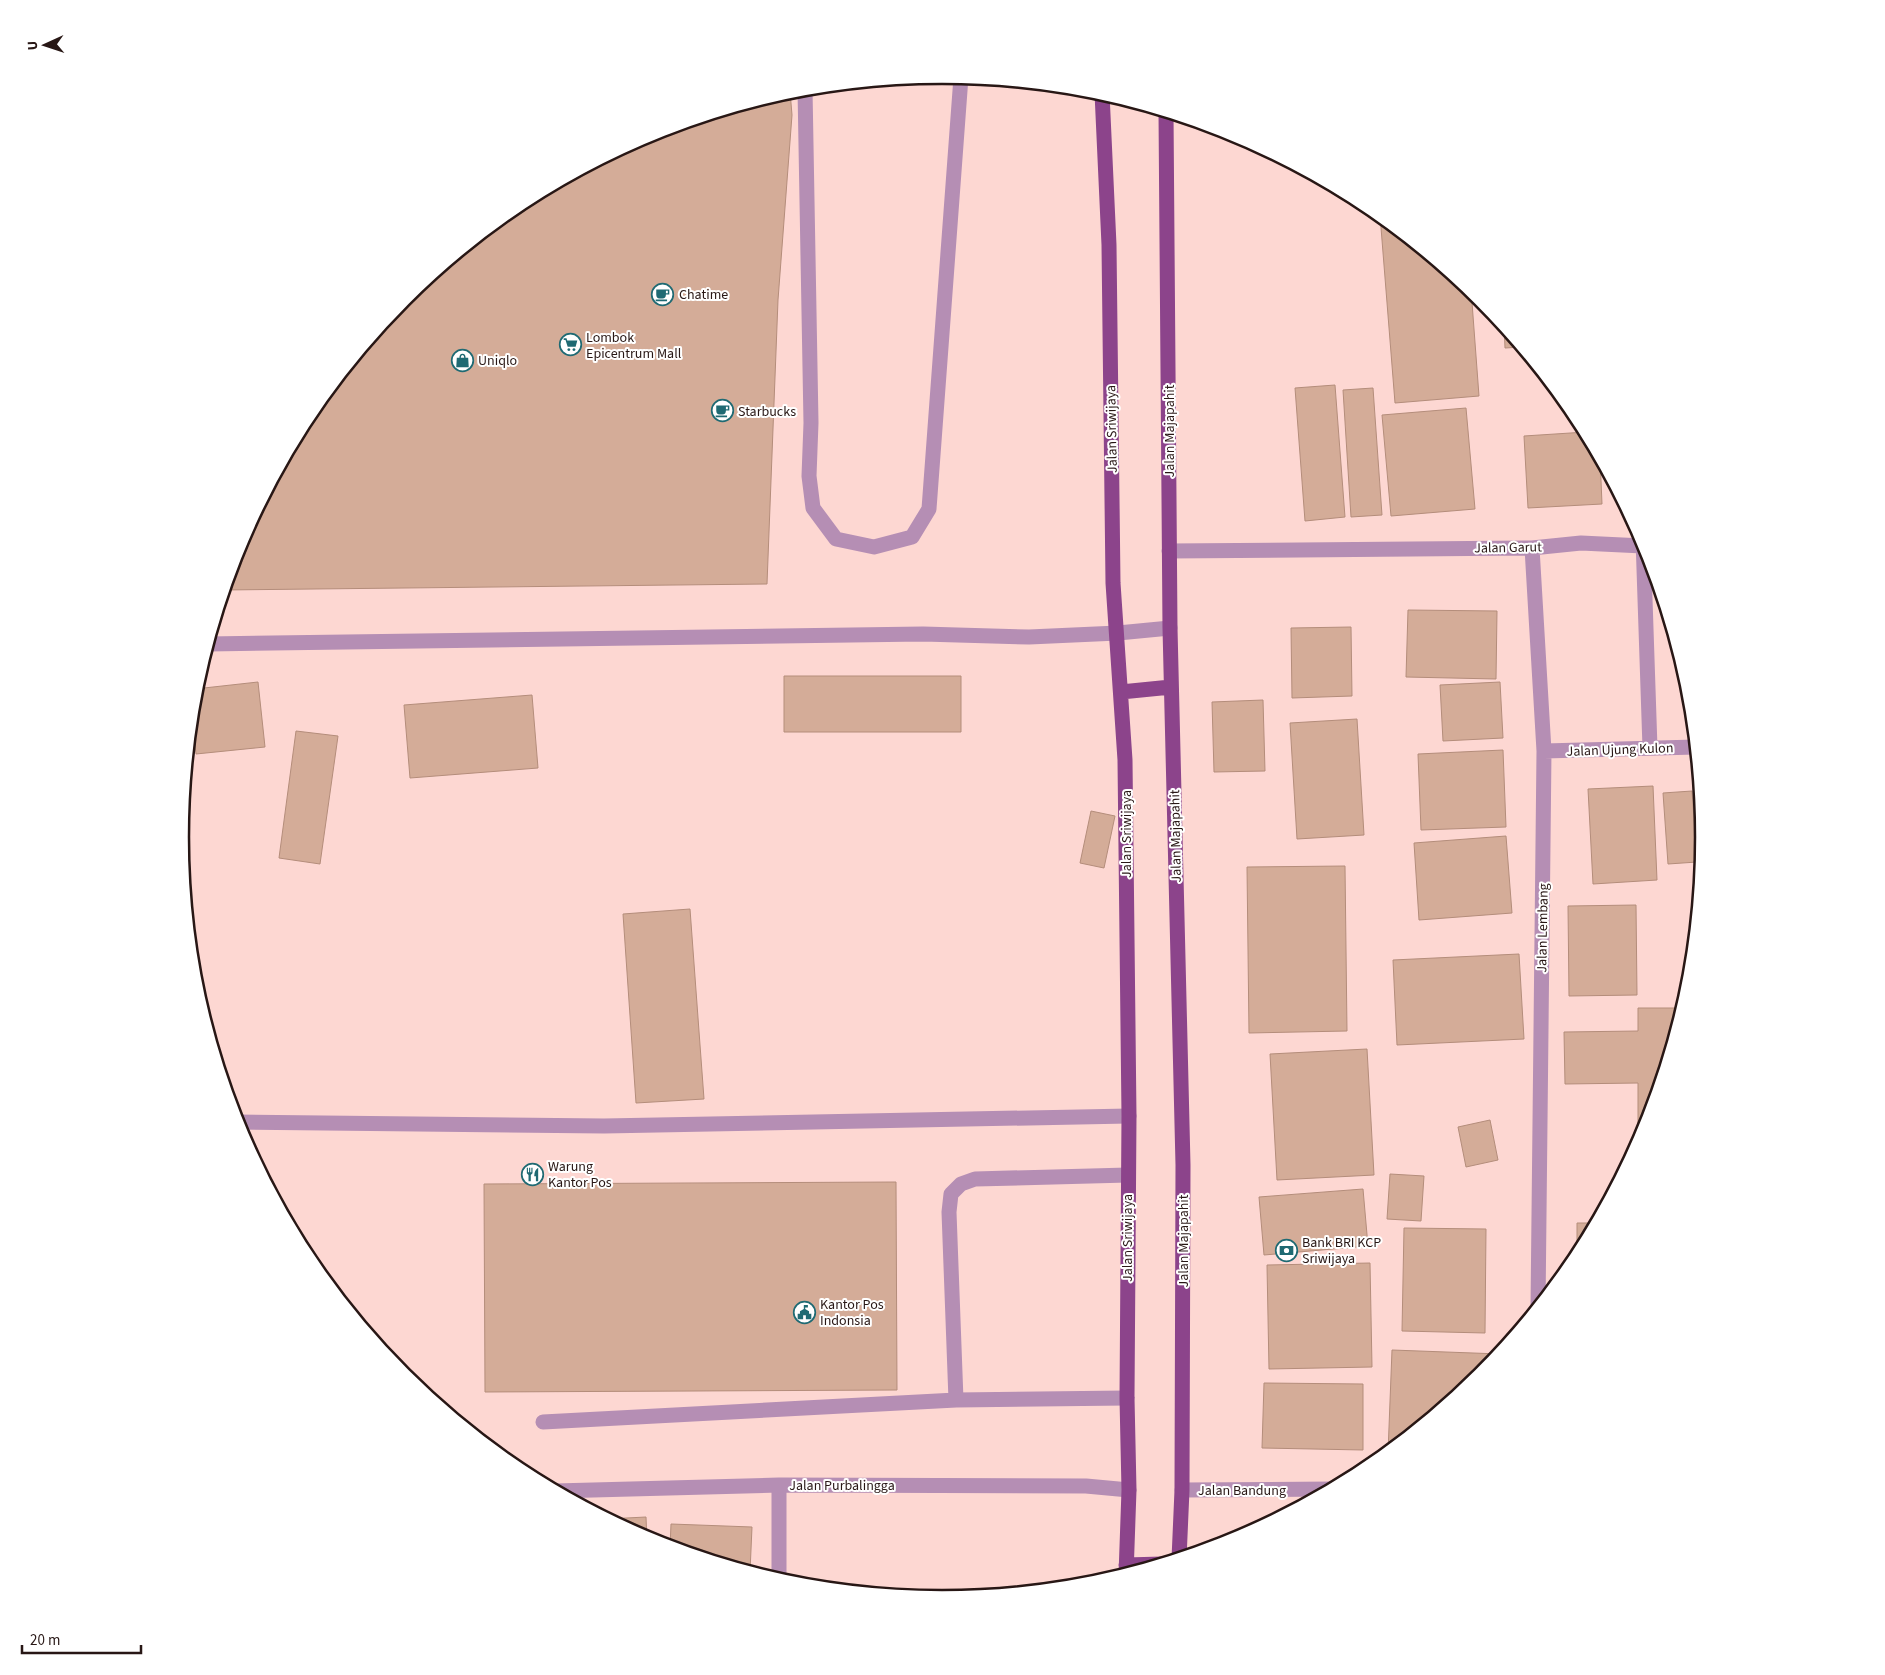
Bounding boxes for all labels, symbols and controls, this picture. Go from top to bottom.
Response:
north arrow [20,20,70,70]
text: U [23,40,43,51]
cafe icon: Chatime [651,282,675,306]
place label: Chatime [679,285,728,305]
place label: Lombok Epicentrum Mall [586,328,682,364]
supermarket icon: Lombok Epicentrum Mall [558,333,582,357]
shop icon: Uniqlo [450,348,474,372]
place label: Uniqlo [478,351,517,371]
street label: Jalan Majapahit [1160,384,1180,478]
street label: Jalan Sriwijaya [1101,385,1123,473]
cafe icon: Starbucks [710,399,734,423]
place label: Starbucks [738,402,796,422]
street label: Jalan Garut [1474,537,1542,559]
street label: Jalan Ujung Kulon [1566,738,1674,762]
street label: Jalan Majapahit [1165,789,1187,883]
street label: Jalan Sriwijaya [1117,790,1137,878]
street label: Jalan Lembang [1532,883,1554,973]
place label: Warung Kantor Pos [548,1157,612,1193]
restaurant icon: Warung Kantor Pos [520,1162,544,1186]
street label: Jalan Sriwijaya [1118,1194,1138,1282]
street label: Jalan Majapahit [1174,1194,1194,1288]
place label: Bank BRI KCP Sriwijaya [1302,1233,1381,1269]
bank icon: Bank BRI KCP Sriwijaya [1274,1238,1298,1262]
place label: Kantor Pos Indonsia [820,1295,884,1331]
public building icon: Kantor Pos Indonsia [792,1300,816,1324]
street label: Jalan Purbalingga [789,1476,895,1496]
street label: Jalan Bandung [1198,1481,1286,1501]
scale bar [22,1622,141,1654]
text: 20 m [30,1630,60,1651]

